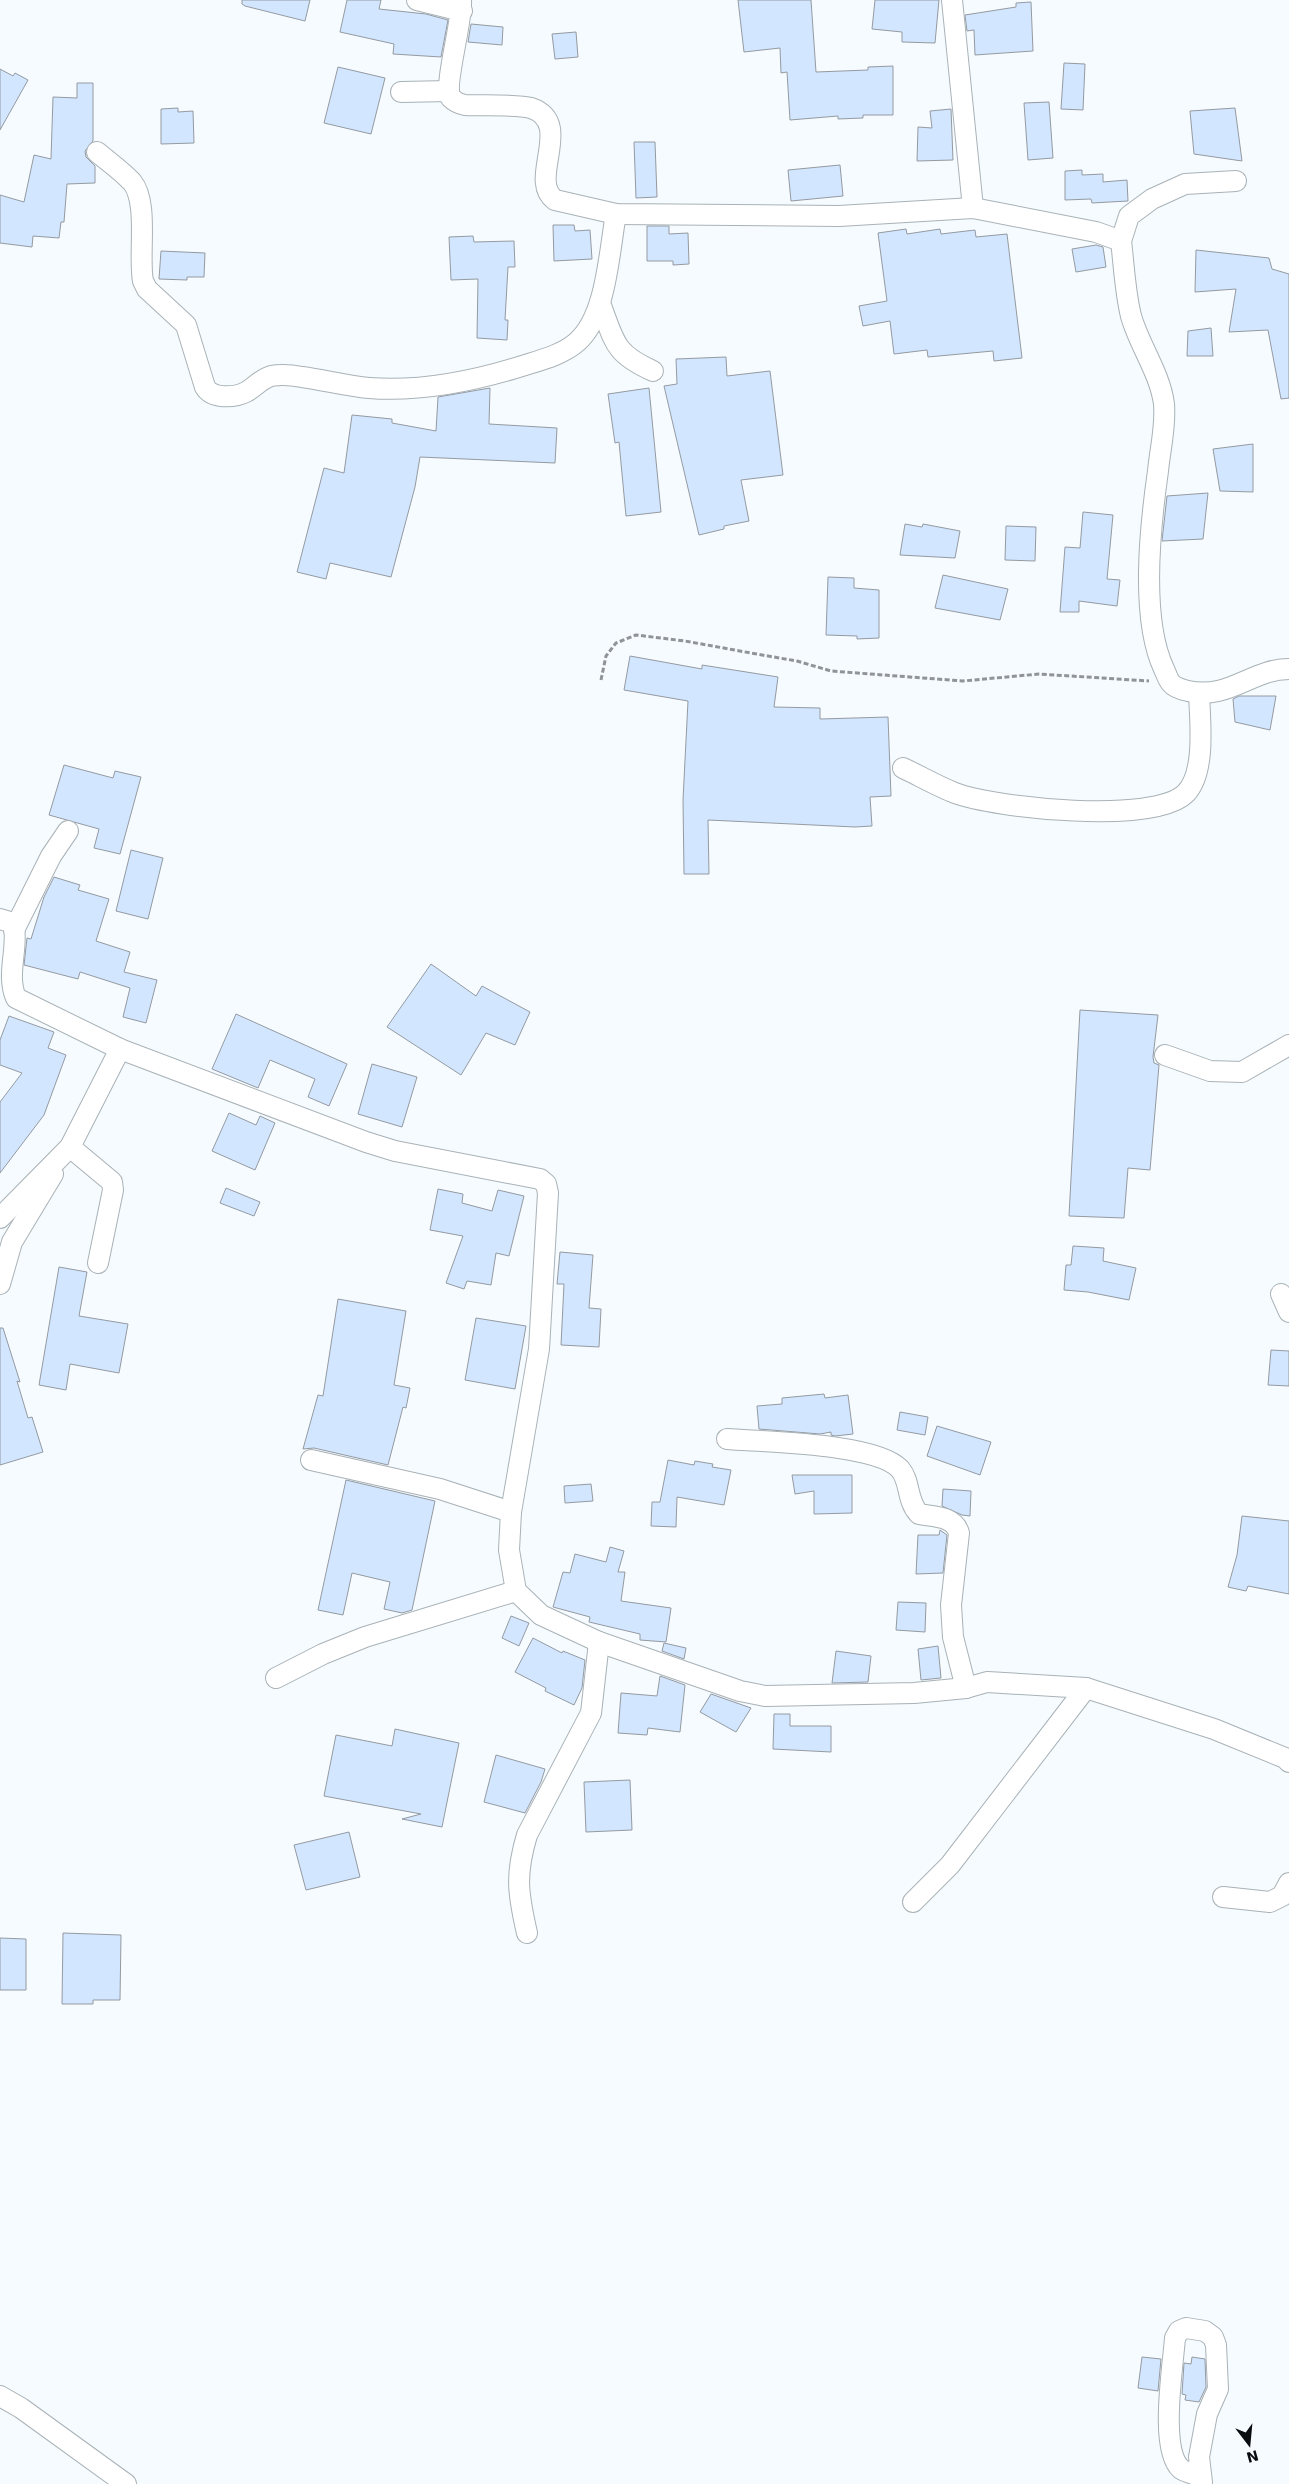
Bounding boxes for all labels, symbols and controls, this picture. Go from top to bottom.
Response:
north arrow [1224,2419,1274,2469]
text: N [1245,2447,1260,2466]

